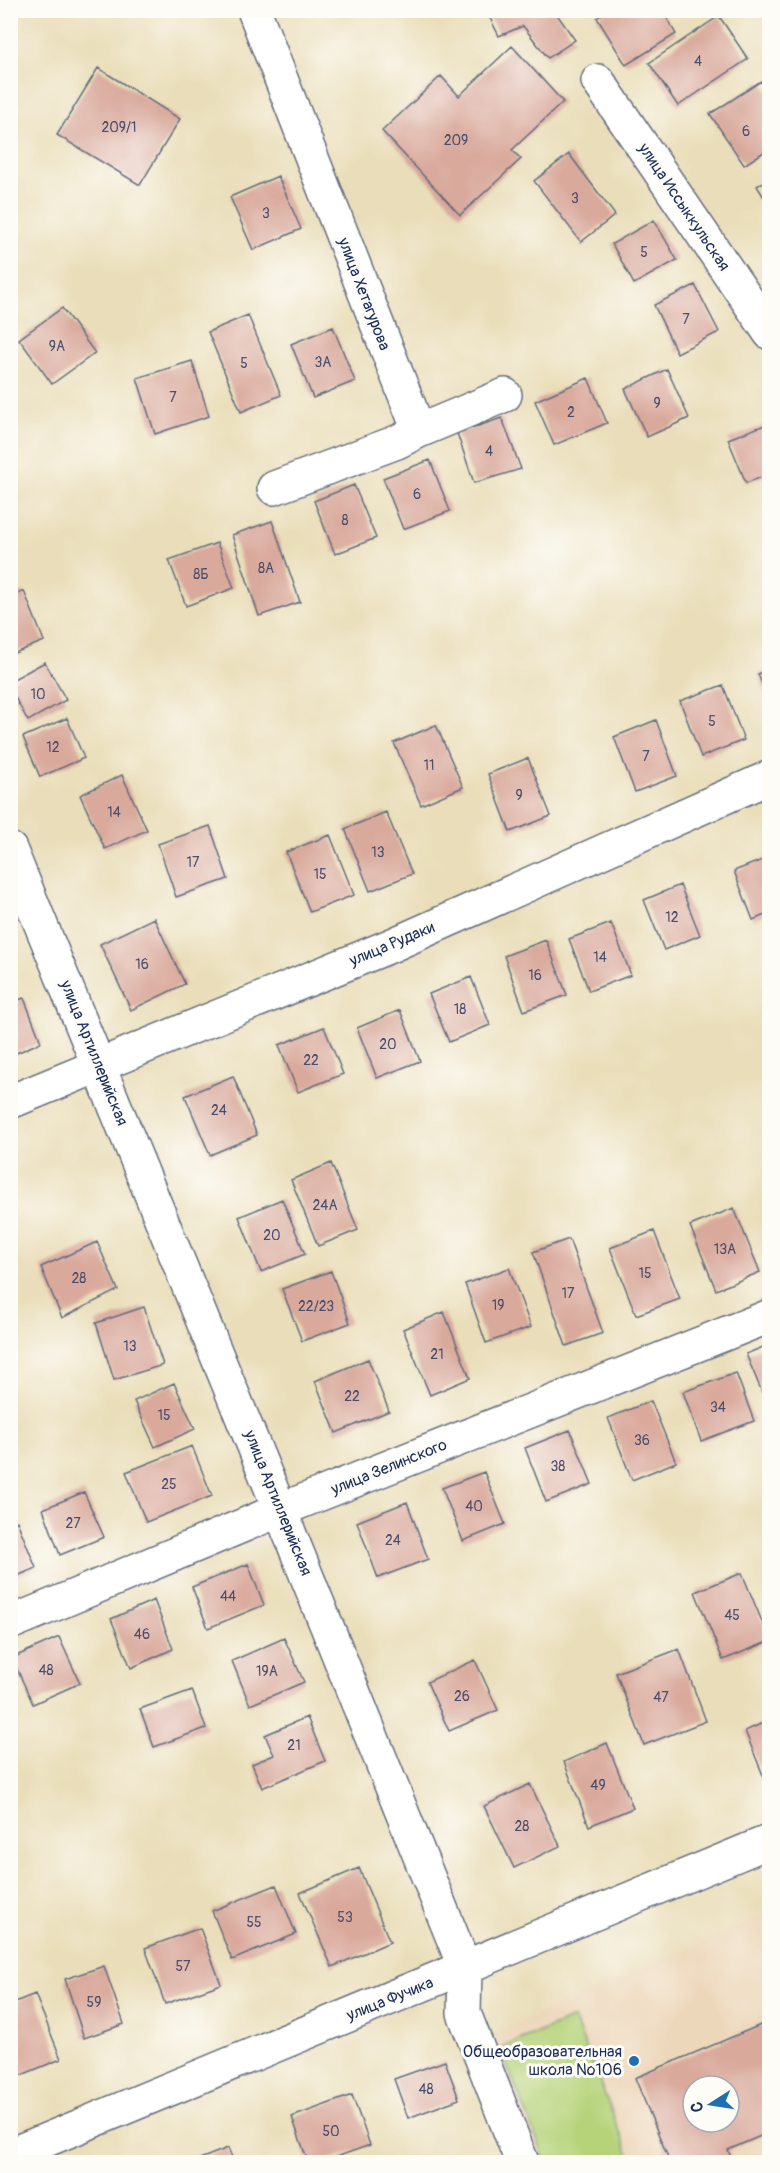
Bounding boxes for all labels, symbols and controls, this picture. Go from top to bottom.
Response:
house number: 4 [694,53,702,70]
house number: 209/1 [101,119,137,136]
house number: 6 [742,123,750,140]
house number: 209 [444,132,468,149]
street label: улица Иссыккульская [633,138,734,275]
house number: 3 [571,190,579,207]
house number: 3 [262,205,270,222]
street label: улица Хетагурова [333,234,395,353]
house number: 5 [640,244,648,261]
house number: 7 [682,311,690,328]
house number: 9А [49,338,65,355]
house number: 3А [315,354,331,371]
house number: 5 [240,355,248,372]
house number: 7 [169,389,177,406]
house number: 9 [653,395,661,412]
house number: 2 [567,404,575,421]
house number: 4 [485,443,493,460]
house number: 6 [413,486,421,503]
house number: 8 [341,512,349,529]
house number: 8А [258,560,274,577]
house number: 8Б [193,566,209,583]
house number: 10 [30,686,46,703]
house number: 5 [708,713,716,730]
house number: 12 [46,739,60,756]
house number: 7 [642,748,650,765]
house number: 11 [424,757,434,774]
house number: 9 [515,787,523,804]
house number: 14 [107,804,121,821]
house number: 13 [371,844,385,861]
house number: 17 [187,854,200,871]
house number: 15 [313,866,327,883]
house number: 12 [665,909,679,926]
street label: улица Рудаки [346,917,438,971]
house number: 14 [593,949,607,966]
house number: 16 [135,956,149,973]
house number: 16 [528,967,542,984]
street label: улица Артиллерийская [55,977,132,1129]
house number: 18 [454,1001,466,1018]
house number: 20 [379,1036,397,1053]
house number: 22 [303,1052,319,1069]
house number: 24 [211,1102,227,1119]
house number: 24А [312,1197,338,1214]
house number: 20 [263,1227,281,1244]
house number: 13А [714,1241,736,1258]
house number: 15 [638,1265,652,1282]
house number: 28 [72,1270,86,1287]
house number: 17 [562,1285,575,1302]
house number: 19 [492,1297,504,1314]
house number: 22/23 [298,1298,334,1315]
house number: 13 [123,1338,137,1355]
house number: 21 [430,1346,444,1363]
house number: 22 [344,1388,360,1405]
house number: 34 [710,1399,726,1416]
house number: 15 [157,1407,171,1424]
street label: улица Артиллерийская [239,1427,316,1579]
house number: 36 [634,1432,650,1449]
street label: улица Зелинского [327,1434,450,1500]
house number: 38 [551,1458,565,1475]
house number: 25 [161,1476,177,1493]
house number: 40 [465,1498,483,1515]
house number: 27 [65,1515,81,1532]
house number: 24 [385,1532,401,1549]
house number: 44 [220,1588,236,1605]
house number: 45 [724,1607,740,1624]
house number: 46 [134,1626,150,1643]
house number: 48 [38,1662,54,1679]
house number: 19А [256,1663,278,1680]
house number: 26 [454,1688,470,1705]
house number: 47 [653,1689,669,1706]
house number: 21 [287,1737,301,1754]
house number: 49 [590,1777,606,1794]
house number: 28 [515,1818,529,1835]
house number: 53 [337,1909,353,1926]
house number: 55 [246,1914,262,1931]
house number: 57 [176,1958,191,1975]
street label: улица Фучика [343,1973,436,2026]
house number: 59 [87,1994,101,2011]
place label: Общеобразовательная школа №106 [463,2042,622,2080]
marker: Общеобразовательная школа №106 [627,2054,641,2068]
north arrow [681,2074,741,2134]
house number: 48 [418,2081,434,2098]
text: С [686,2100,708,2114]
house number: 50 [322,2123,340,2140]

